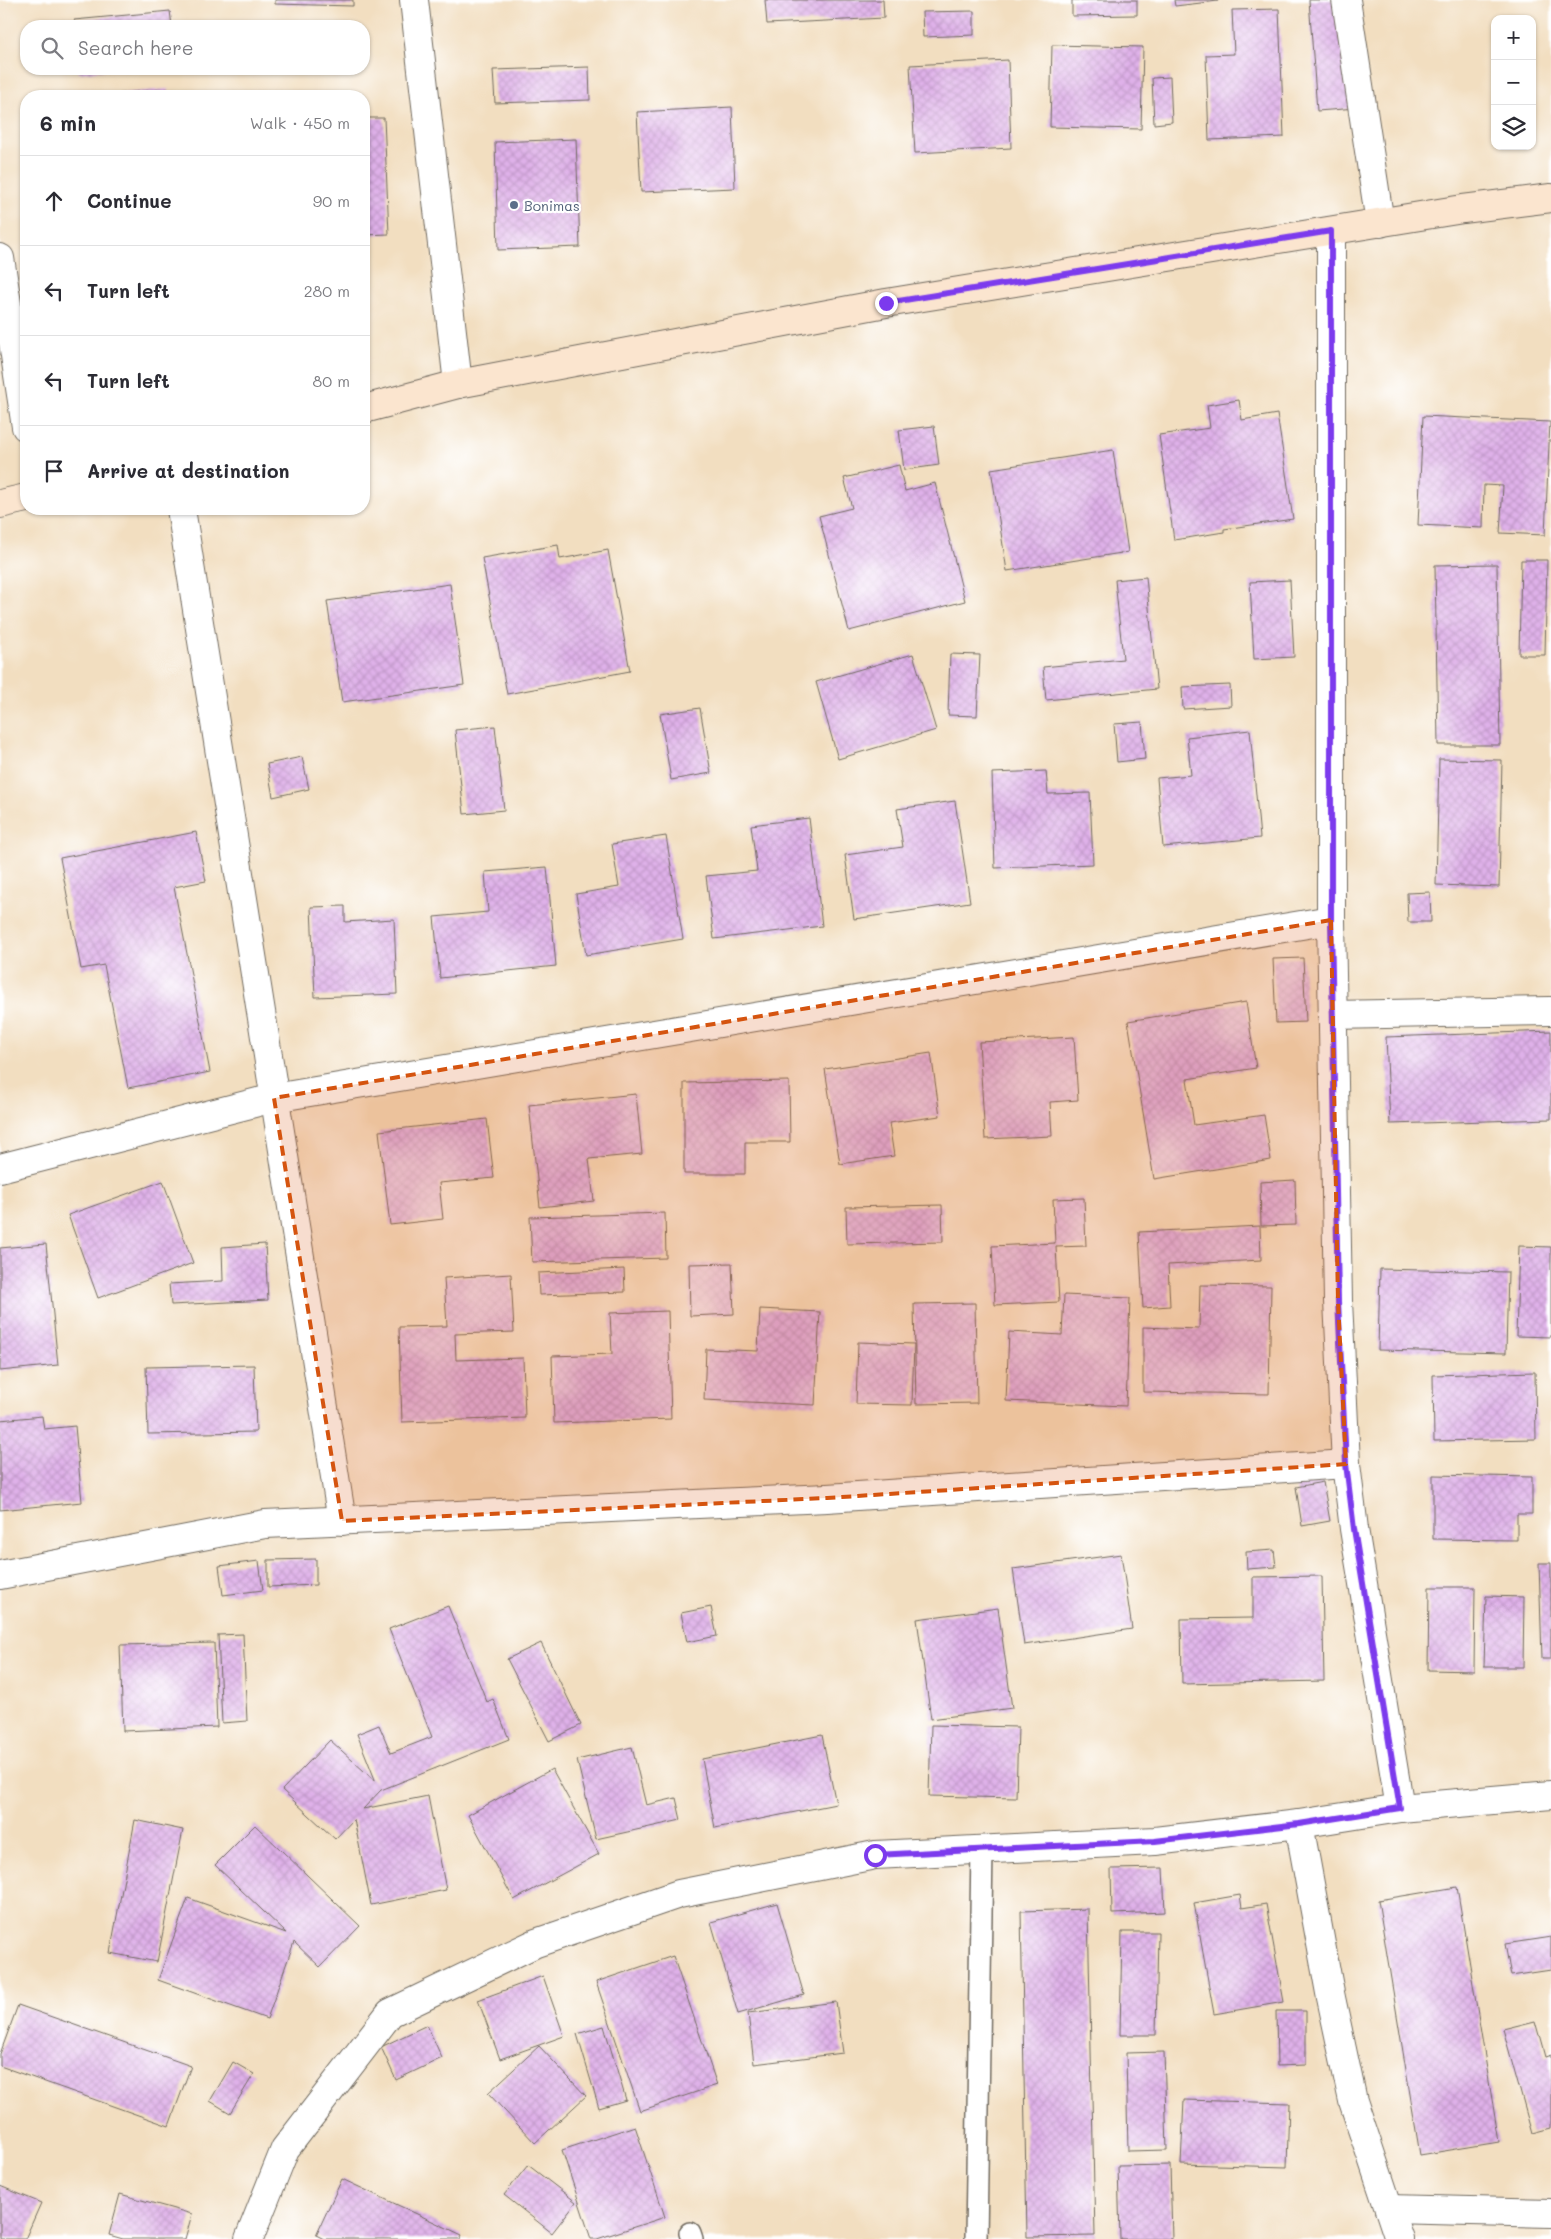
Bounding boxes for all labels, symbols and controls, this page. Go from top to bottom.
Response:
map controls [1491,15,1536,150]
button: + [1491,15,1536,60]
search box [20,20,370,75]
icon: search [38,34,66,62]
text: Search here [78,35,194,60]
button: − [1491,60,1536,105]
button: layers [1491,105,1536,150]
text: 6 min [40,109,96,136]
text: Walk · 450 m [250,112,350,133]
icon: ahead [40,187,68,215]
text: Continue [87,188,172,213]
text: 90 m [313,190,350,211]
place label: Bonimas [524,196,580,215]
marker: Bonimas [508,199,520,211]
icon: left [40,277,68,305]
text: Turn left [87,278,170,303]
text: 280 m [304,280,350,301]
route end [875,292,898,315]
icon: left [40,367,68,395]
text: Turn left [87,368,170,393]
text: 80 m [313,370,350,391]
icon: arrive [40,457,68,485]
text: Arrive at destination [87,458,290,483]
route start [864,1844,887,1867]

